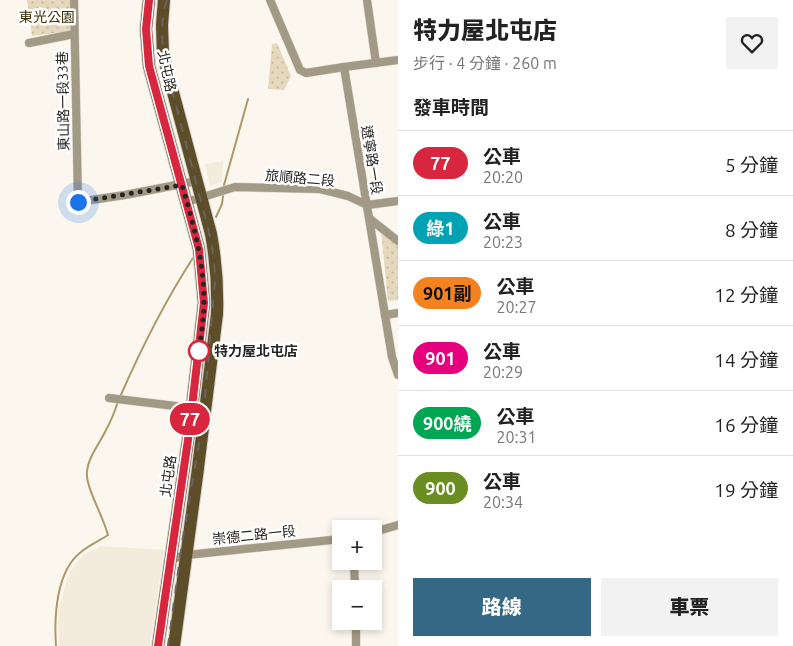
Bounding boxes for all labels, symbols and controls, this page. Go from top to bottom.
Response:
park label: 東光公園 [19,9,75,25]
text: 特力屋北屯店 [413,17,557,44]
button: heart [726,17,778,69]
street label: 北屯路 [155,49,179,93]
street label: 東山路一段33巷 [54,51,72,151]
text: 步行 · 4 分鐘 · 260 m [413,54,557,72]
text: 發車時間 [413,96,489,118]
street label: 遼寧路一段 [359,124,385,196]
text: 公車 [483,145,521,167]
text: 77 [430,153,451,173]
text: 5 分鐘 [725,154,778,176]
street label: 旅順路二段 [264,167,336,189]
text: 20:20 [483,168,523,186]
your location [66,190,91,215]
text: 公車 [483,210,521,232]
text: 綠1 [426,218,455,238]
text: 8 分鐘 [725,219,778,241]
text: 20:23 [483,233,523,251]
text: 公車 [496,275,534,297]
text: 901副 [423,283,471,303]
text: 12 分鐘 [714,284,778,306]
text: 20:27 [496,298,537,316]
marker: 特力屋北屯店 [188,340,210,362]
text: 公車 [483,340,521,362]
place label: 特力屋北屯店 [214,343,298,359]
text: 901 [425,348,456,368]
text: 14 分鐘 [714,349,778,371]
text: 20:29 [483,363,523,381]
line badge: 77 [168,403,212,435]
text: 公車 [496,405,534,427]
text: 77 [180,409,200,429]
text: 900繞 [423,413,471,433]
text: 16 分鐘 [714,414,778,436]
text: 20:31 [496,428,537,446]
street label: 北屯路 [157,454,179,498]
text: 公車 [483,470,521,492]
text: 900 [425,478,456,498]
text: 19 分鐘 [714,479,778,501]
text: 20:34 [483,493,523,511]
map controls [332,520,382,630]
button: + [332,520,382,570]
street label: 崇德二路一段 [211,523,297,547]
button: 路線 [413,578,591,636]
button: 車票 [601,578,778,636]
button: − [332,580,382,630]

